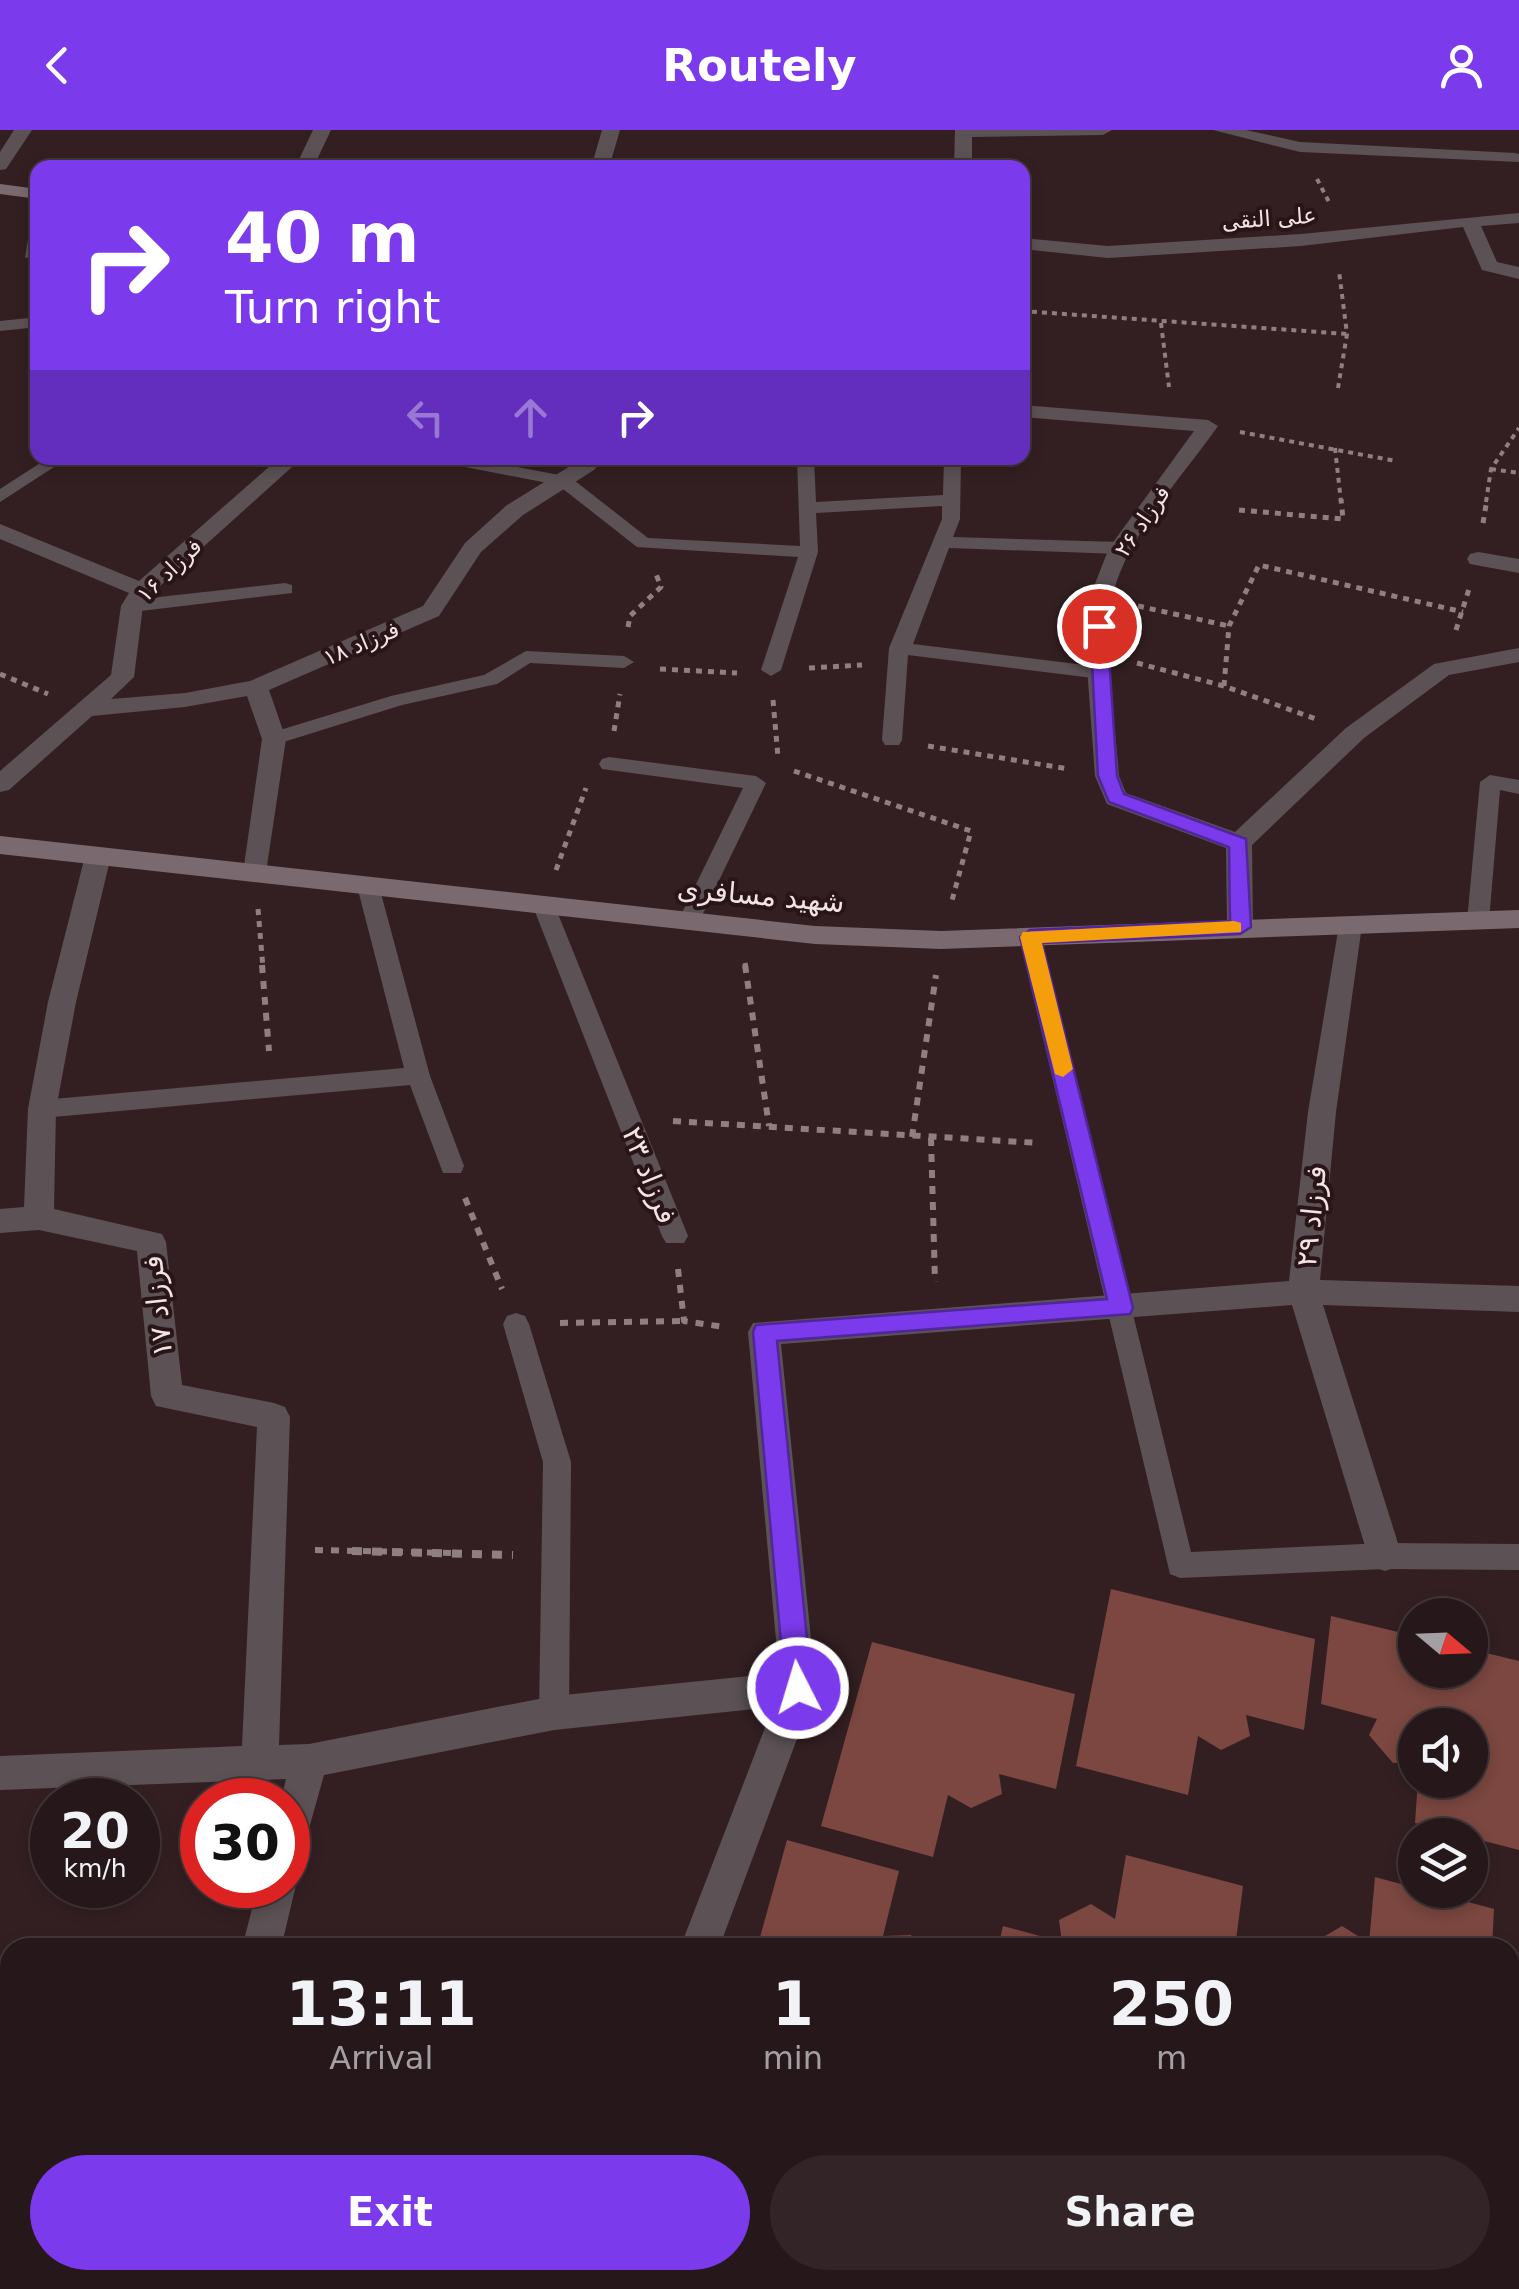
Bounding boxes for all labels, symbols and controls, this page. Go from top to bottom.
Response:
icon: back [30,38,85,93]
icon: person [1434,38,1489,93]
text: Routely [662,39,857,92]
text: 40 m [225,197,420,279]
icon: right [60,200,190,330]
street label: علی النقی [1221,203,1317,234]
text: Turn right [225,281,440,334]
icon: left [398,390,453,445]
icon: ahead [503,390,558,445]
icon: right [608,390,663,445]
street label: فرزاد ۲۶ [1110,481,1175,561]
street label: فرزاد ۱۶ [132,534,207,607]
pin [1057,584,1142,669]
icon: arrive [1072,599,1127,654]
street label: فرزاد ۱۸ [320,616,403,671]
street label: شهید مسافری [676,872,846,919]
street label: فرزاد ۲۳ [615,1122,684,1228]
street label: فرزاد ۲۹ [1290,1164,1333,1268]
street label: فرزاد ۱۷ [136,1254,179,1358]
north arrow [1398,1598,1488,1688]
map controls [1398,1598,1488,1908]
position arrow [746,1636,850,1740]
button: sound [1398,1708,1488,1798]
speed limit sign: 30 [180,1778,310,1908]
text: 20 [60,1802,130,1860]
button: layers [1398,1818,1488,1908]
text: km/h [63,1854,127,1883]
text: 13:11 [286,1969,477,2039]
text: 1 [772,1969,814,2039]
text: 250 [1109,1969,1234,2039]
text: Arrival [329,2039,433,2077]
text: min [763,2039,823,2077]
text: m [1156,2039,1187,2077]
button: Exit [30,2155,750,2270]
button: Share [770,2155,1490,2270]

